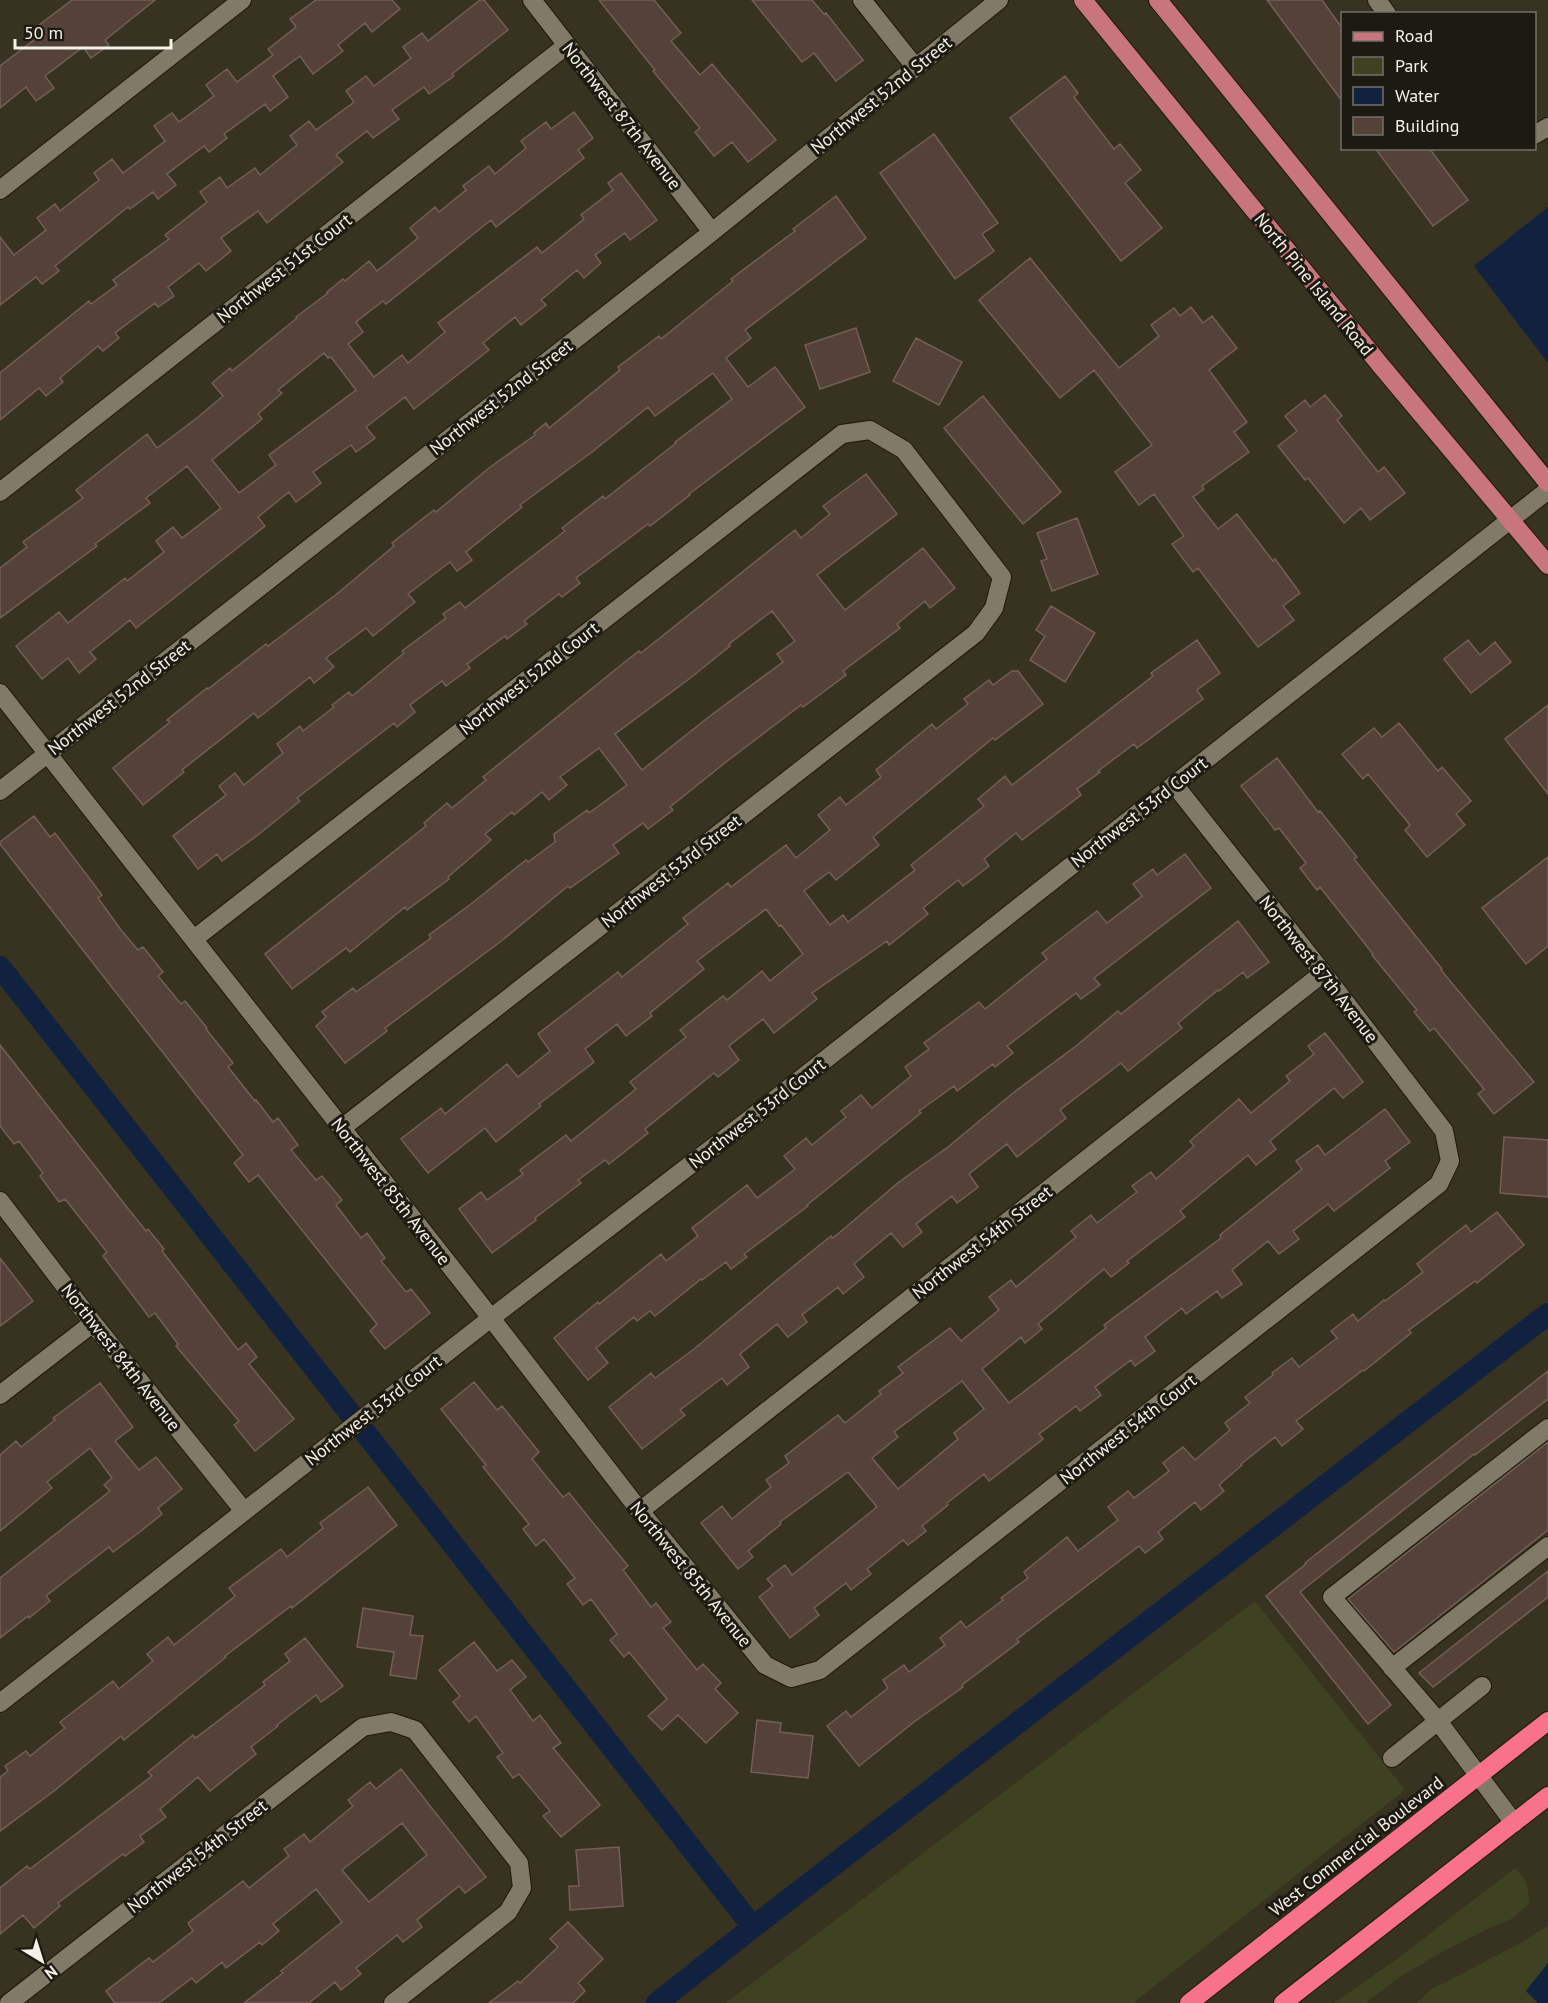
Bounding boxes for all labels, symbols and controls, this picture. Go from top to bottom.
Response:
scale bar [15,12,171,50]
legend [1341,12,1536,150]
text: 50 m [24,21,63,44]
text: Road [1395,24,1433,47]
street label: Northwest 52nd Street [806,31,956,159]
street label: Northwest 87th Avenue [557,38,687,194]
text: Park [1395,54,1428,77]
text: Water [1395,84,1439,107]
text: Building [1395,114,1459,137]
street label: Northwest 51st Court [212,208,356,328]
street label: North Pine Island Road [1249,208,1379,360]
street label: Northwest 52nd Street [425,334,577,460]
street label: Northwest 52nd Court [455,616,603,740]
street label: Northwest 52nd Street [43,634,195,760]
street label: Northwest 53rd Court [1066,752,1212,872]
street label: Northwest 53rd Street [596,809,746,933]
street label: Northwest 87th Avenue [1254,891,1384,1047]
street label: Northwest 53rd Court [684,1053,830,1173]
street label: Northwest 85th Avenue [326,1113,456,1269]
street label: Northwest 54th Street [907,1180,1057,1304]
street label: Northwest 84th Avenue [56,1279,186,1435]
street label: Northwest 53rd Court [300,1350,446,1470]
street label: Northwest 54th Court [1055,1368,1201,1490]
street label: Northwest 85th Avenue [625,1496,757,1652]
street label: West Commercial Boulevard [1264,1771,1448,1921]
street label: Northwest 54th Street [122,1794,272,1918]
north arrow [12,1931,72,1991]
text: N [41,1962,62,1984]

